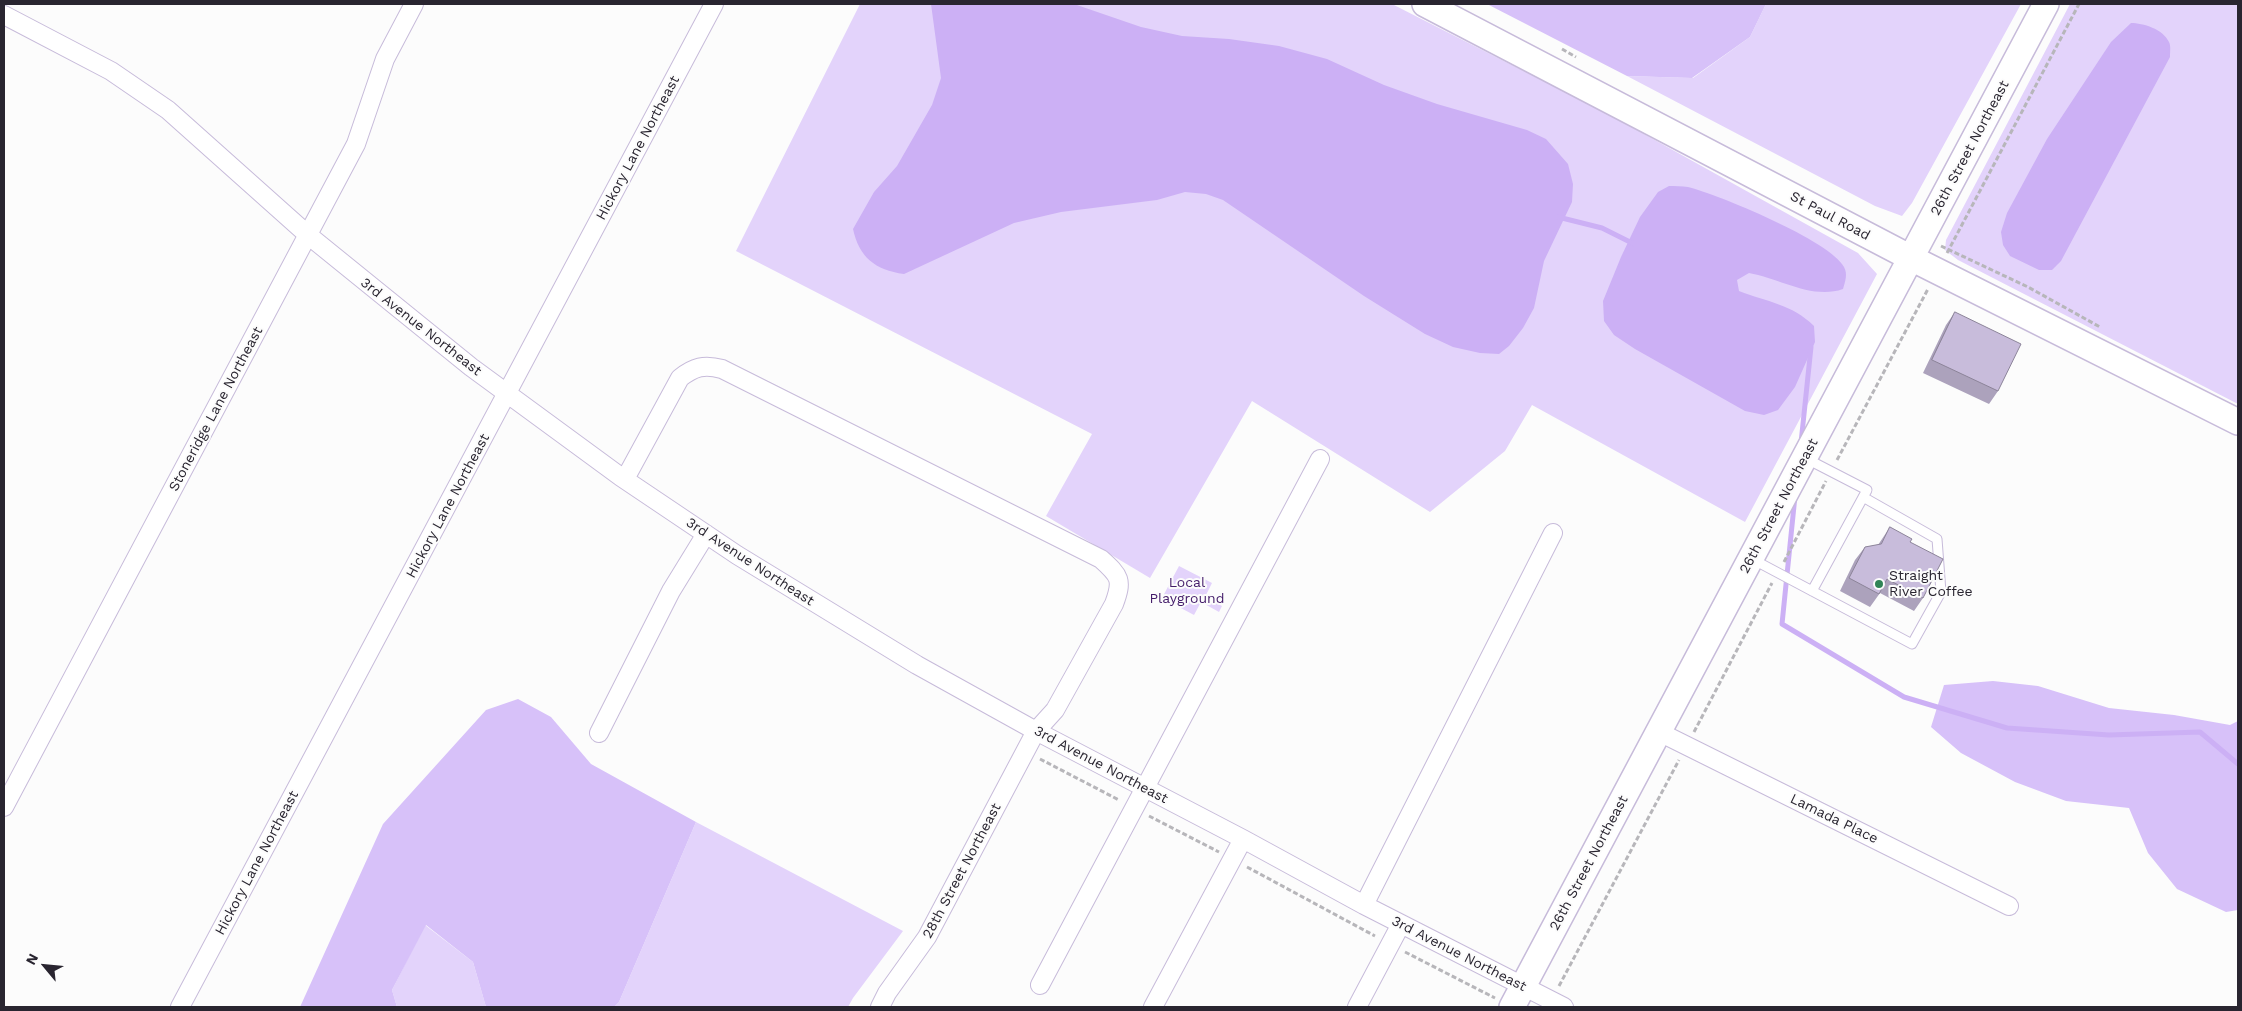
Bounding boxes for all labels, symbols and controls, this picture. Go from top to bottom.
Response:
street label: Hickory Lane Northeast [593,73,683,223]
street label: 26th Street Northeast [1927,78,2013,218]
street label: St Paul Road [1787,188,1873,244]
street label: 3rd Avenue Northeast [357,274,485,380]
street label: Stoneridge Lane Northeast [165,324,267,494]
street label: Hickory Lane Northeast [403,431,493,581]
street label: 26th Street Northeast [1736,436,1822,576]
street label: 3rd Avenue Northeast [683,514,817,610]
place label: Straight River Coffee [1889,568,1973,600]
park label: Local Playground [1150,575,1224,608]
marker: Straight River Coffee [1873,578,1885,590]
street label: 3rd Avenue Northeast [1031,723,1171,807]
street label: Hickory Lane Northeast [212,788,302,938]
street label: Lamada Place [1787,790,1881,848]
street label: 26th Street Northeast [1546,793,1632,933]
street label: 28th Street Northeast [919,801,1005,941]
street label: 3rd Avenue Northeast [1389,913,1529,995]
north arrow [20,941,70,991]
text: N [22,951,41,967]

